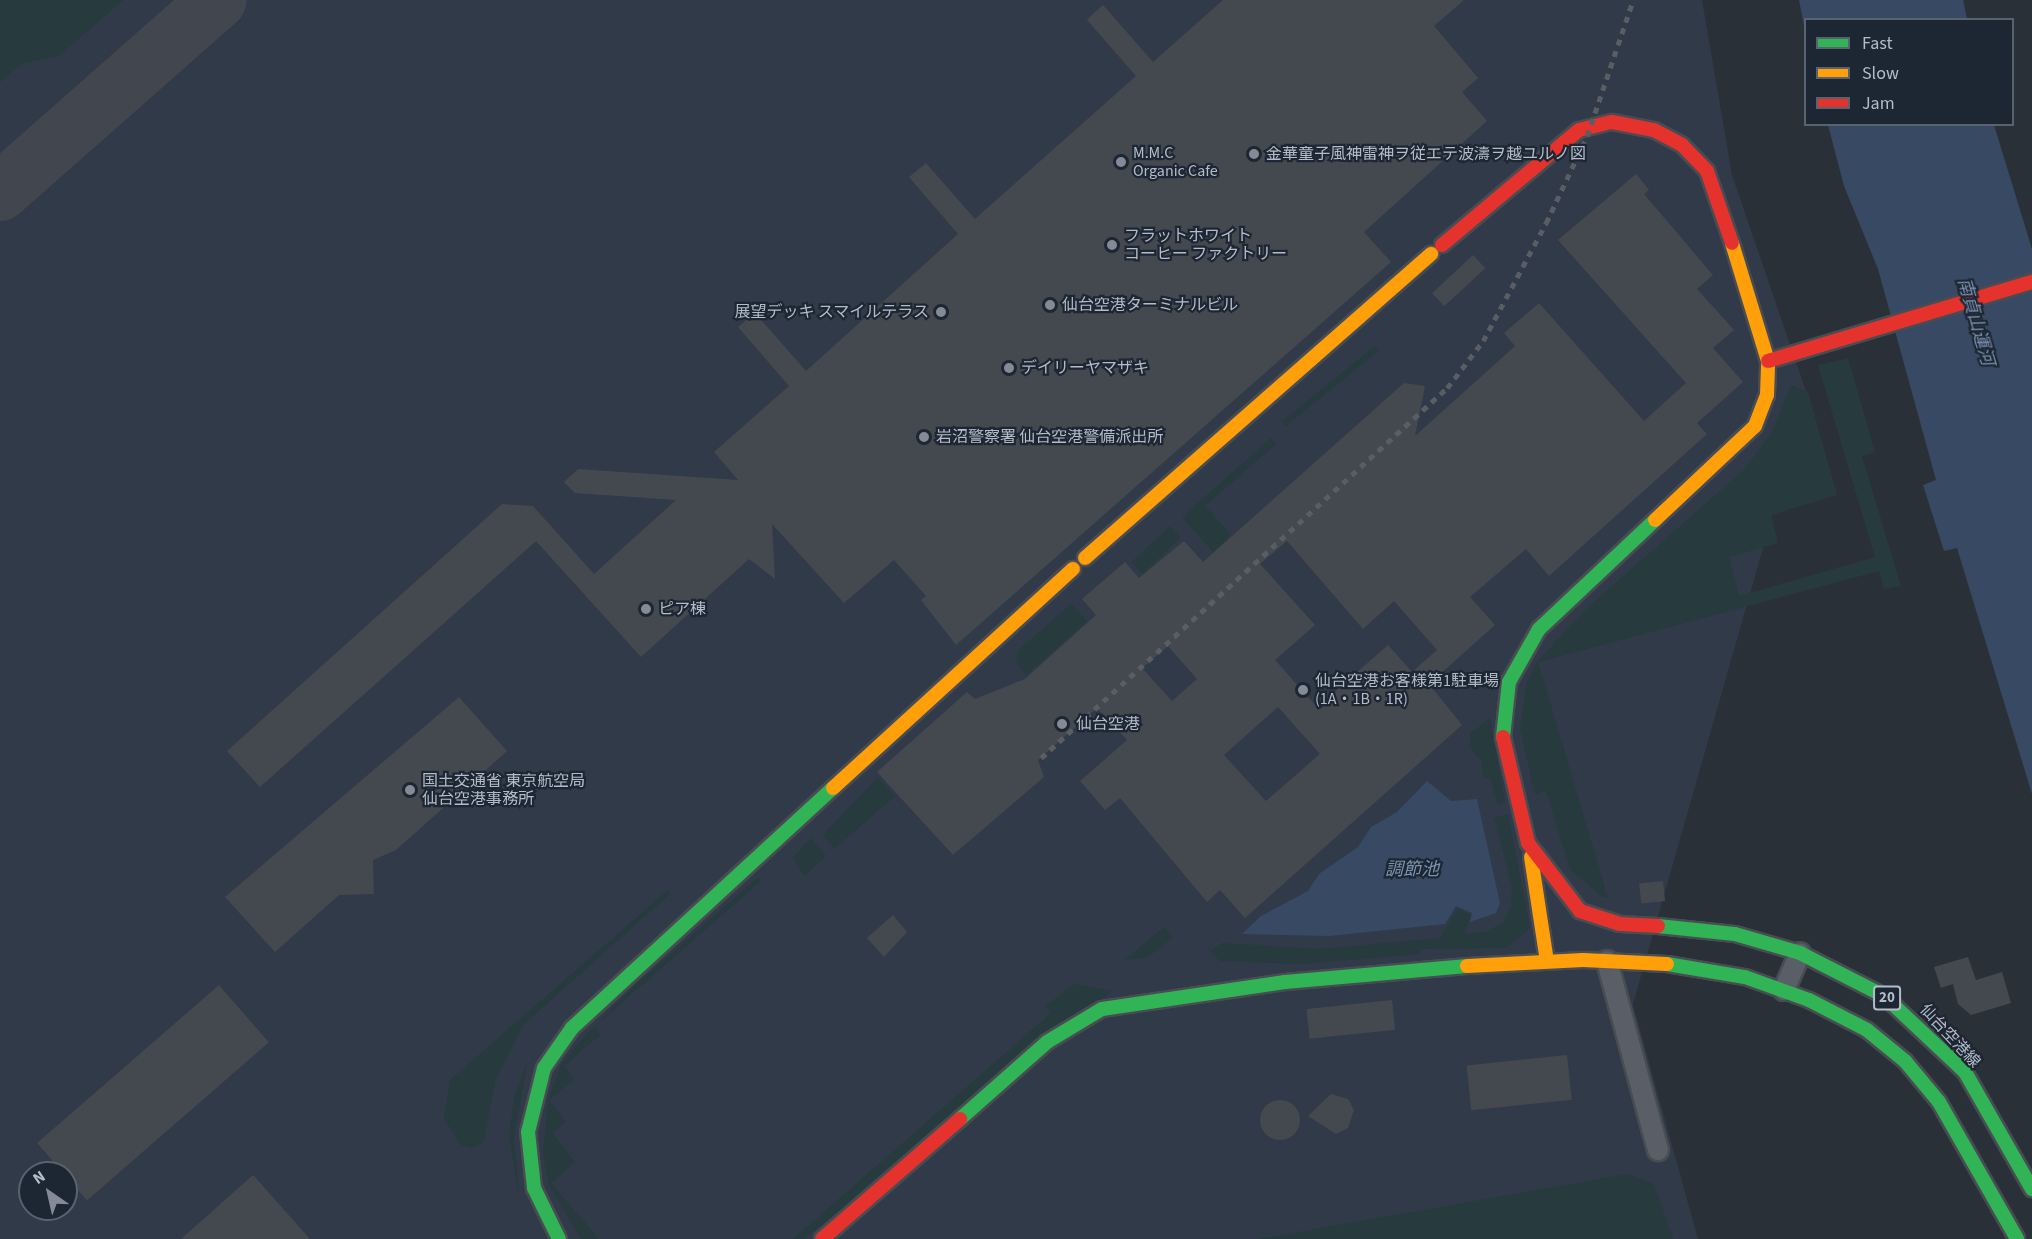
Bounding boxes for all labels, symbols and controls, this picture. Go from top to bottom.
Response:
legend [1804,18,2014,126]
text: Fast [1862,31,1893,56]
text: Slow [1862,61,1899,86]
text: Jam [1862,91,1895,116]
place label: M.M.C Organic Cafe [1133,143,1218,181]
place label: 金華童子風神雷神ヲ従エテ波濤ヲ越ユルノ図 [1266,144,1586,164]
marker: 金華童子風神雷神ヲ従エテ波濤ヲ越ユルノ図 [1247,147,1261,161]
marker: M.M.C Organic Cafe [1114,155,1128,169]
place label: フラットホワイト コーヒー ファクトリー [1124,226,1287,264]
marker: フラットホワイト コーヒー ファクトリー [1105,238,1119,252]
water label: 南貞山運河 [1952,276,1998,368]
place label: 仙台空港ターミナルビル [1062,295,1238,315]
marker: 仙台空港ターミナルビル [1043,298,1057,312]
place label: 展望デッキ スマイルテラス [734,302,929,322]
marker: 展望デッキ スマイルテラス [934,305,948,319]
place label: デイリーヤマザキ [1021,358,1149,378]
marker: デイリーヤマザキ [1002,361,1016,375]
place label: 岩沼警察署 仙台空港警備派出所 [936,427,1163,447]
marker: 岩沼警察署 仙台空港警備派出所 [917,430,931,444]
place label: ピア棟 [658,599,706,619]
marker: ピア棟 [639,602,653,616]
place label: 仙台空港お客様第1駐車場 (1A・1B・1R) [1315,671,1499,709]
marker: 仙台空港お客様第1駐車場 (1A・1B・1R) [1296,683,1310,697]
place label: 仙台空港 [1076,714,1140,734]
marker: 仙台空港 [1053,715,1071,733]
place label: 国土交通省 東京航空局 仙台空港事務所 [422,771,585,809]
marker: 国土交通省 東京航空局 仙台空港事務所 [403,783,417,797]
water label: 調節池 [1385,859,1439,881]
road number: 20 [1872,986,1902,1010]
street label: 仙台空港線 [1916,1000,1984,1072]
north arrow [18,1161,78,1221]
text: N [28,1166,50,1190]

